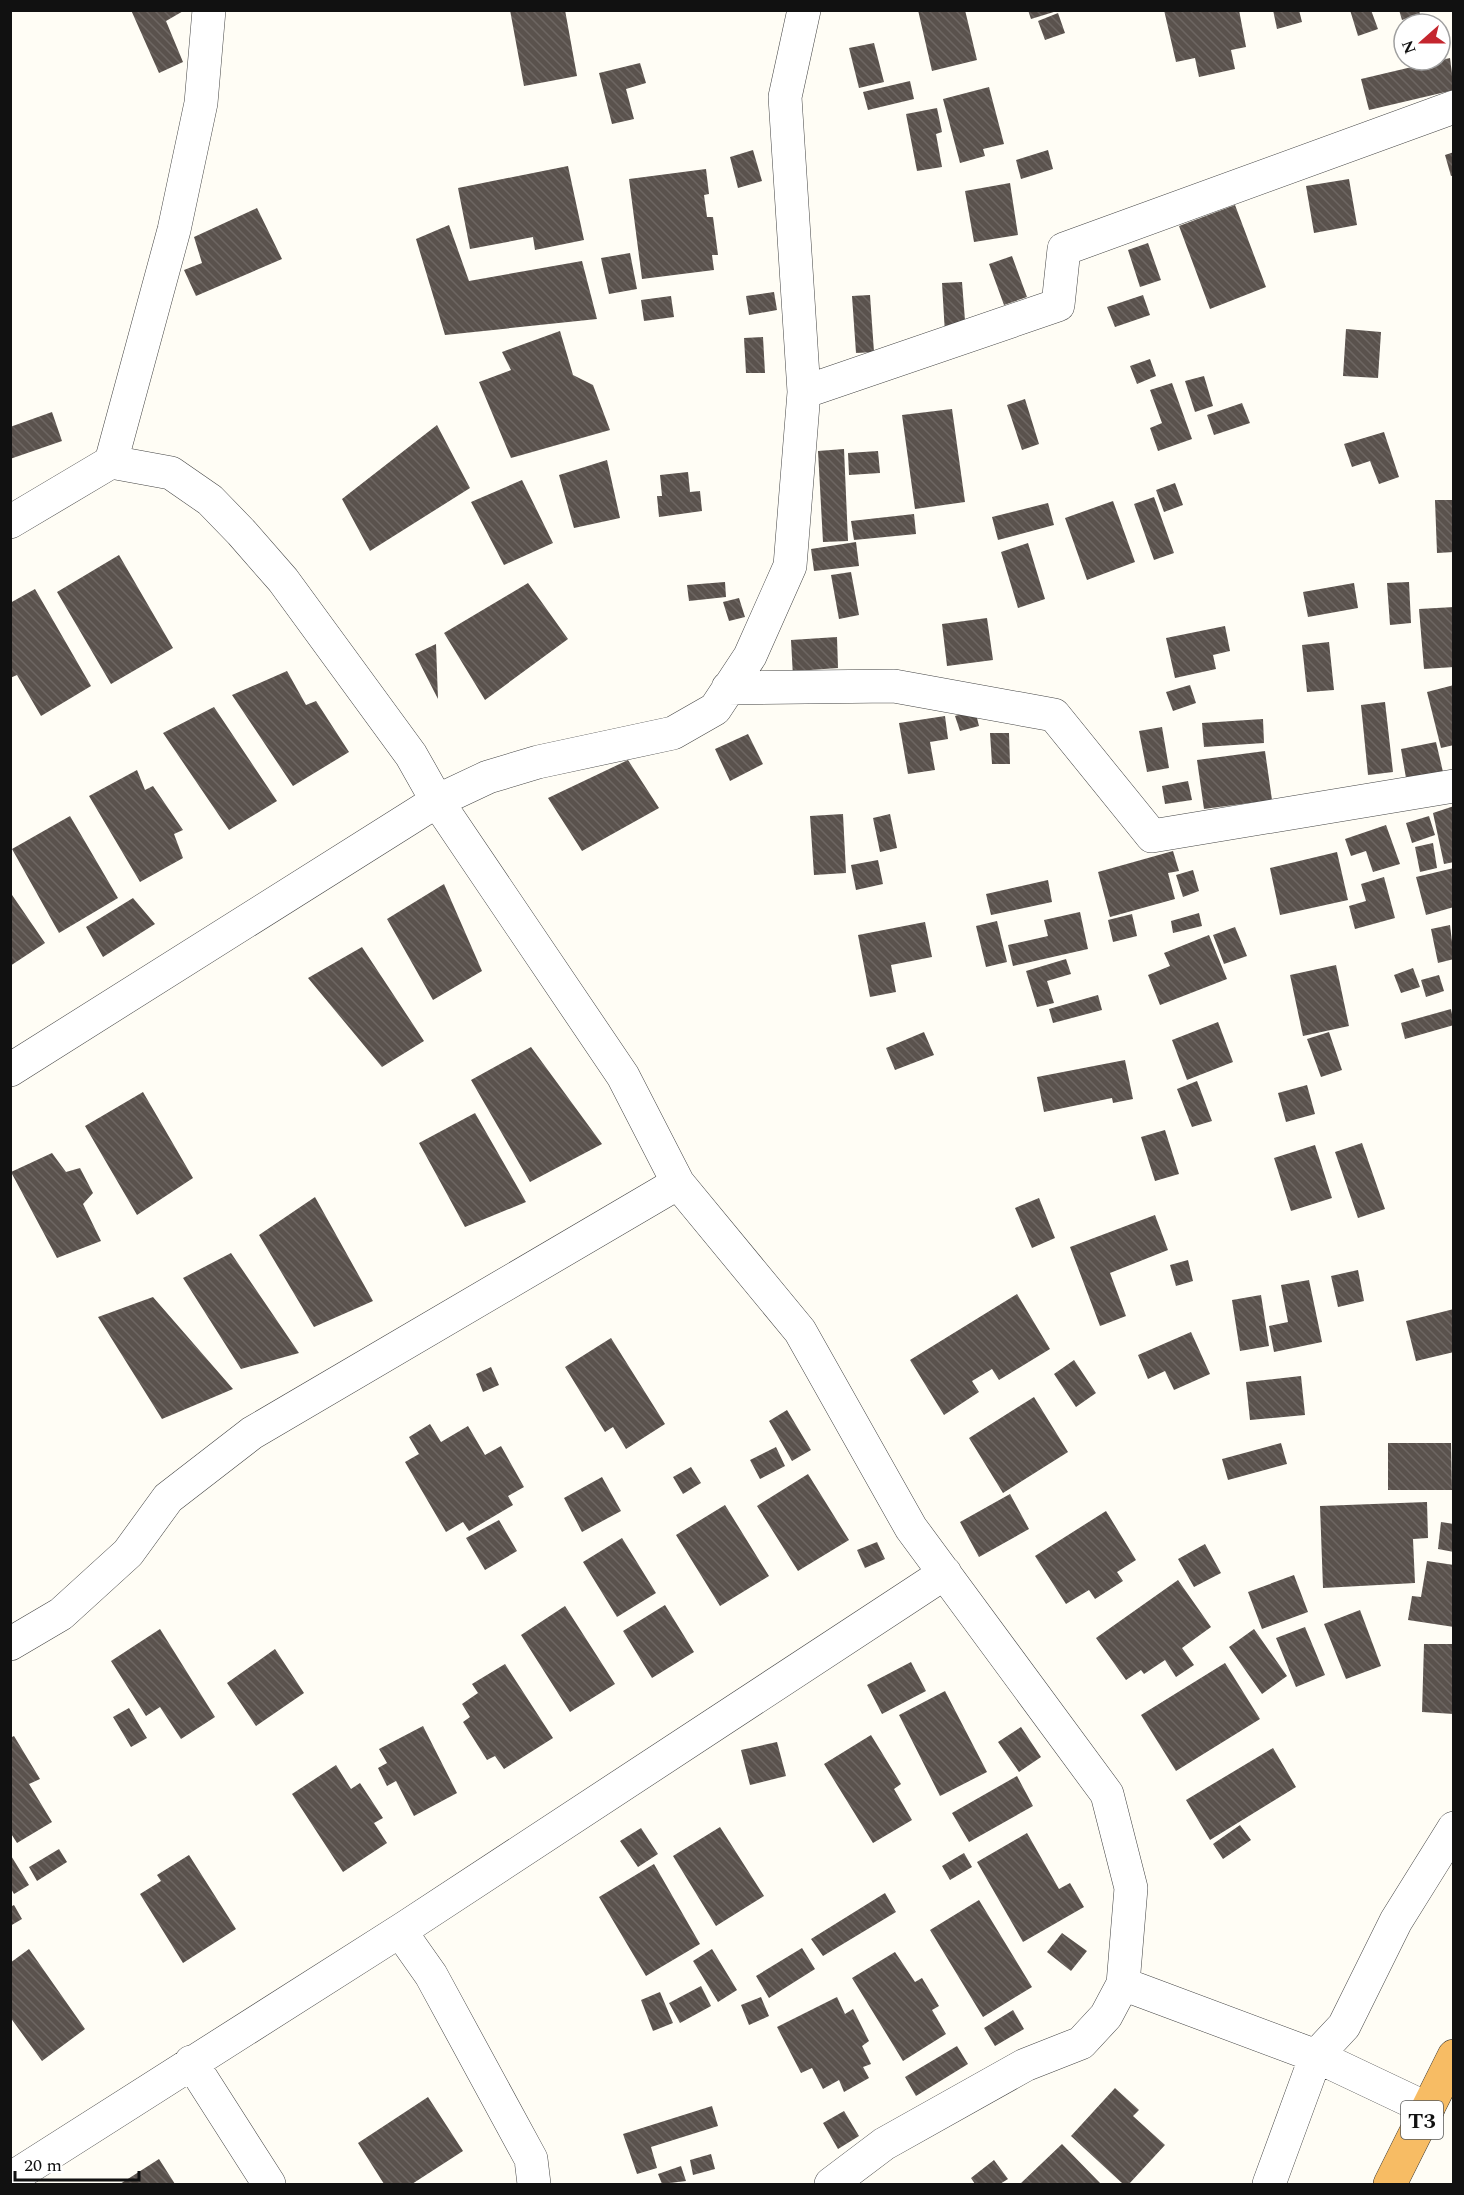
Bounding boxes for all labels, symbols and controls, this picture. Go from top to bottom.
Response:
north arrow [1392,12,1452,72]
text: N [1395,37,1422,57]
road number: T3 [1401,2101,1443,2139]
scale bar [15,2144,140,2182]
text: 20 m [24,2152,62,2179]

